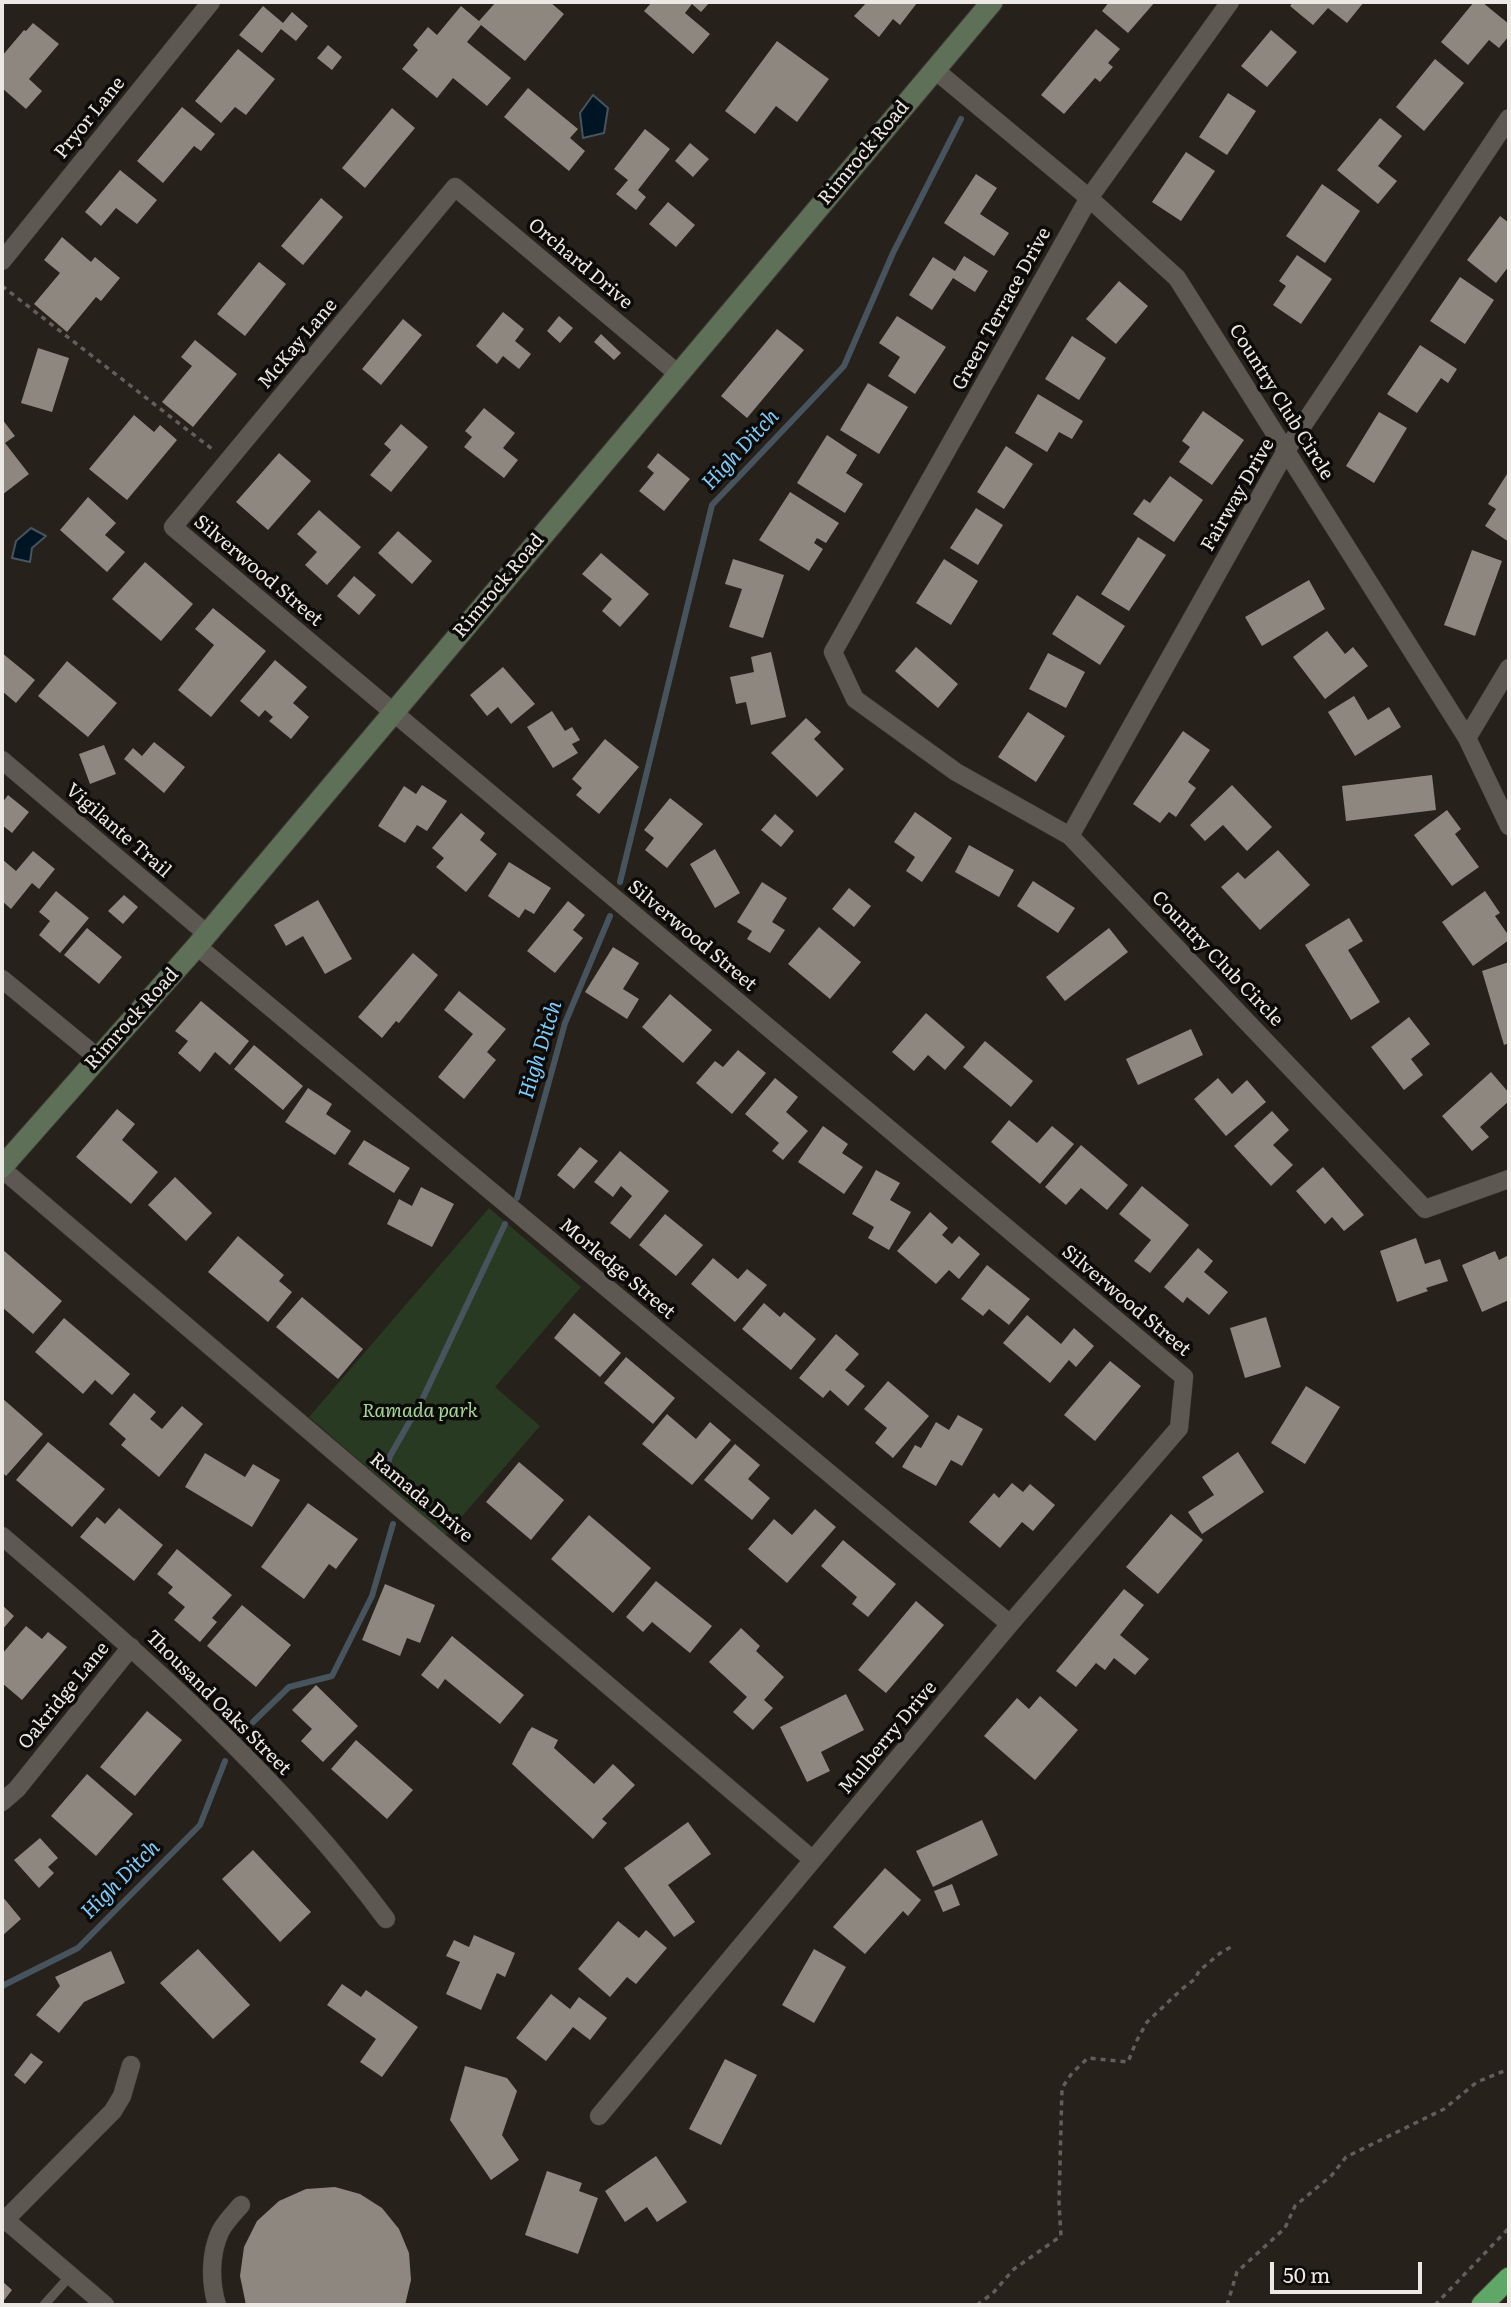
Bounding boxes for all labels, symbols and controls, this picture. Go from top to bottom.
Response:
street label: Pryor Lane [50,72,130,164]
street label: Rimrock Road [814,96,914,210]
street label: Orchard Drive [523,214,637,314]
street label: Green Terrace Drive [948,224,1056,394]
street label: McKay Lane [254,294,342,394]
street label: Country Club Circle [1224,320,1338,484]
water label: High Ditch [697,405,785,495]
street label: Fairway Drive [1197,435,1279,555]
street label: Silverwood Street [189,511,327,631]
street label: Rimrock Road [449,529,549,643]
street label: Vigilante Trail [61,779,175,883]
street label: Silverwood Street [623,876,761,996]
street label: Country Club Circle [1147,887,1287,1031]
street label: Rimrock Road [80,963,184,1075]
water label: High Ditch [514,998,568,1102]
street label: Morledge Street [554,1214,680,1324]
street label: Silverwood Street [1057,1241,1195,1361]
park label: Ramada park [362,1400,478,1422]
street label: Ramada Drive [365,1448,477,1548]
street label: Thousand Oaks Street [141,1626,295,1780]
street label: Oakridge Lane [14,1638,114,1754]
street label: Mulberry Drive [834,1677,942,1799]
water label: High Ditch [76,1835,166,1925]
scale bar [1273,2248,1425,2292]
text: 50 m [1283,2258,1330,2289]

